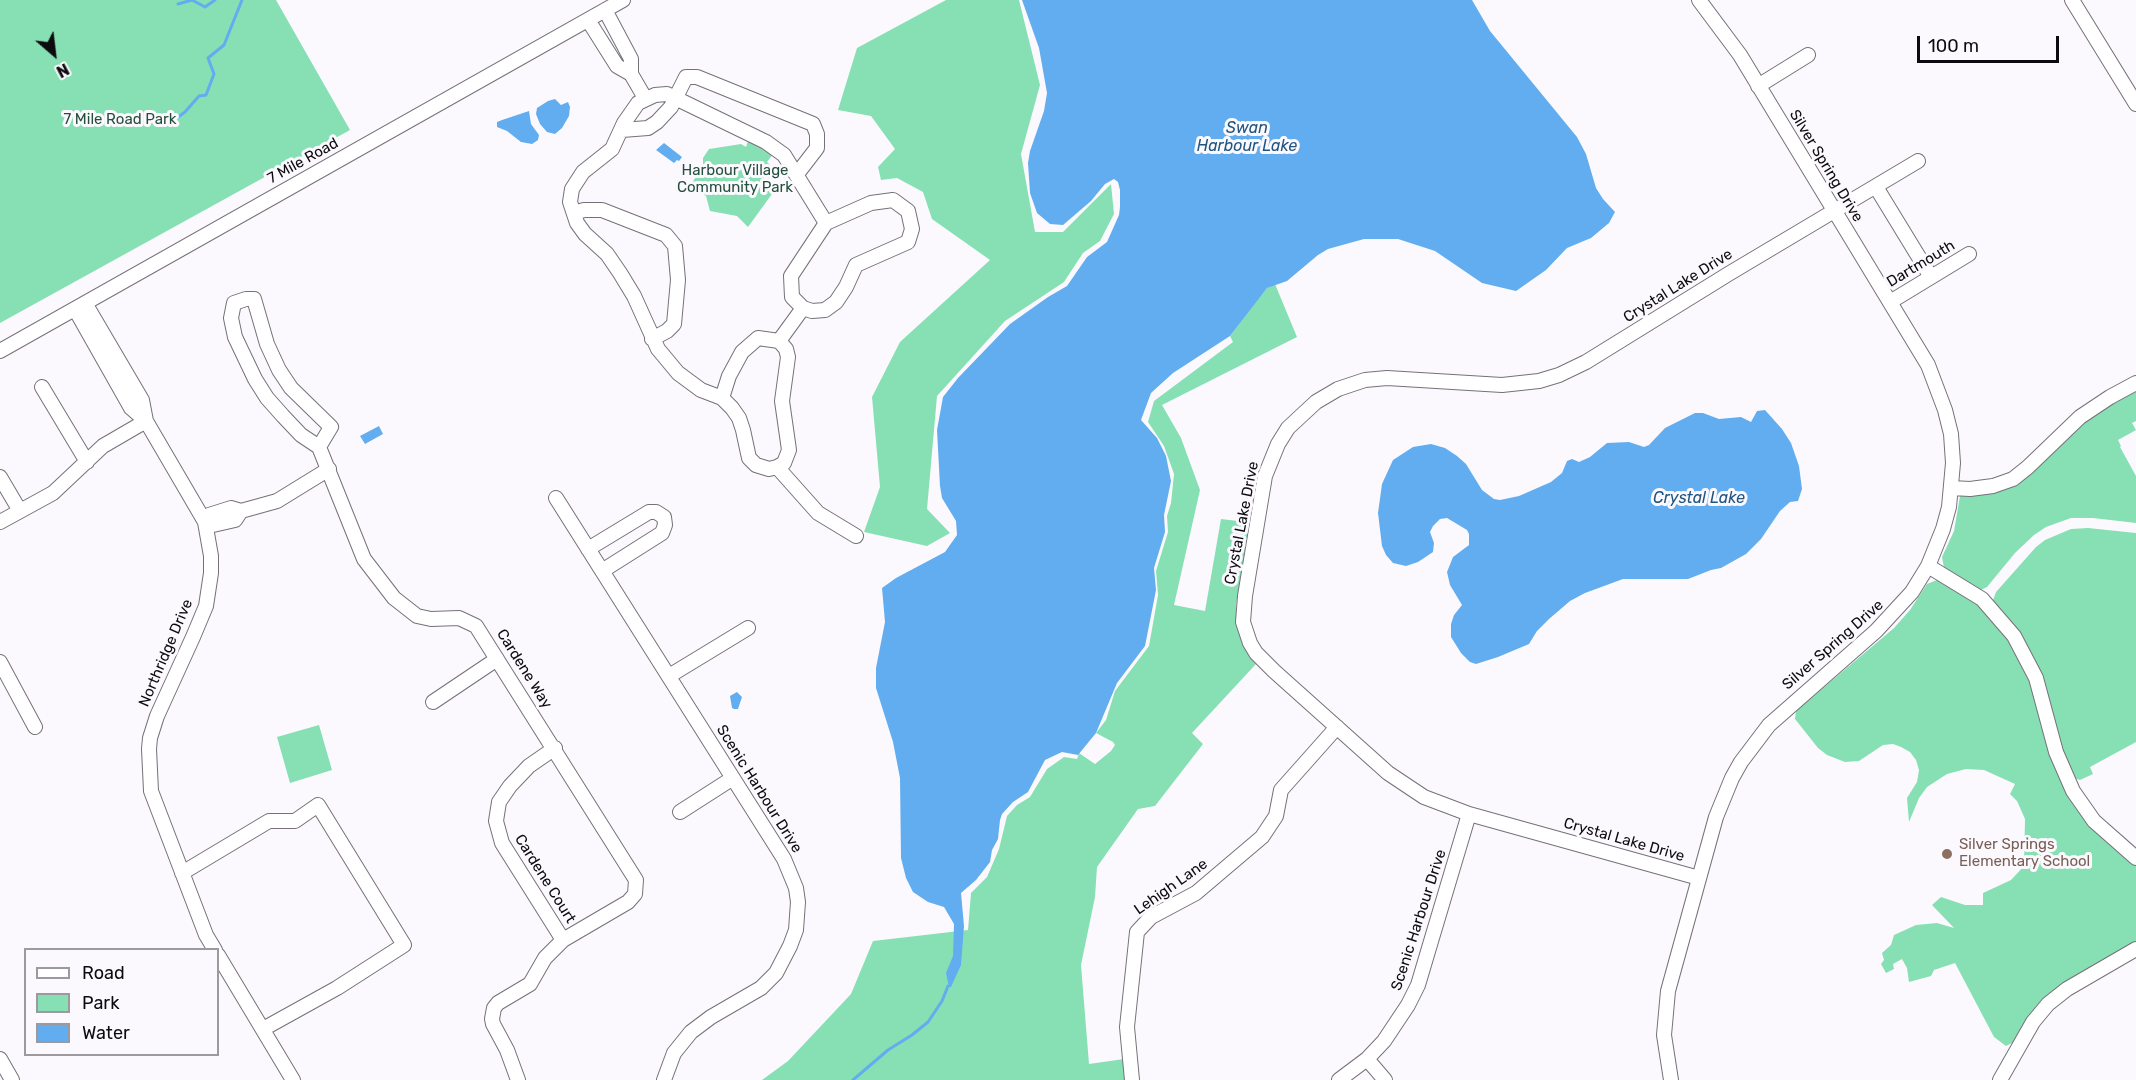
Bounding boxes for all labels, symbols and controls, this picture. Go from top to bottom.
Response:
north arrow [24,24,84,84]
scale bar [1920,24,2062,62]
text: 100 m [1928,35,1979,57]
text: N [53,59,72,81]
street label: Silver Spring Drive [1785,107,1867,225]
park label: 7 Mile Road Park [63,111,177,129]
water label: Swan Harbour Lake [1197,118,1297,156]
street label: 7 Mile Road [264,134,342,188]
park label: Harbour Village Community Park [677,162,793,197]
street label: Dartmouth [1884,237,1958,291]
street label: Crystal Lake Drive [1620,245,1736,327]
street label: Crystal Lake Drive [1221,460,1263,586]
water label: Crystal Lake [1653,488,1745,508]
street label: Silver Spring Drive [1779,596,1887,694]
street label: Northridge Drive [135,597,197,709]
street label: Cardene Way [492,626,556,712]
street label: Scenic Harbour Drive [712,722,806,856]
street label: Crystal Lake Drive [1561,814,1687,866]
street label: Cardene Court [510,831,580,927]
place label: Silver Springs Elementary School [1959,836,2090,871]
street label: Scenic Harbour Drive [1388,847,1450,993]
marker: Silver Springs Elementary School [1940,847,1954,861]
street label: Lehigh Lane [1131,855,1211,919]
legend [24,948,219,1056]
text: Road [82,962,125,984]
text: Park [82,992,119,1014]
text: Water [82,1022,130,1044]

